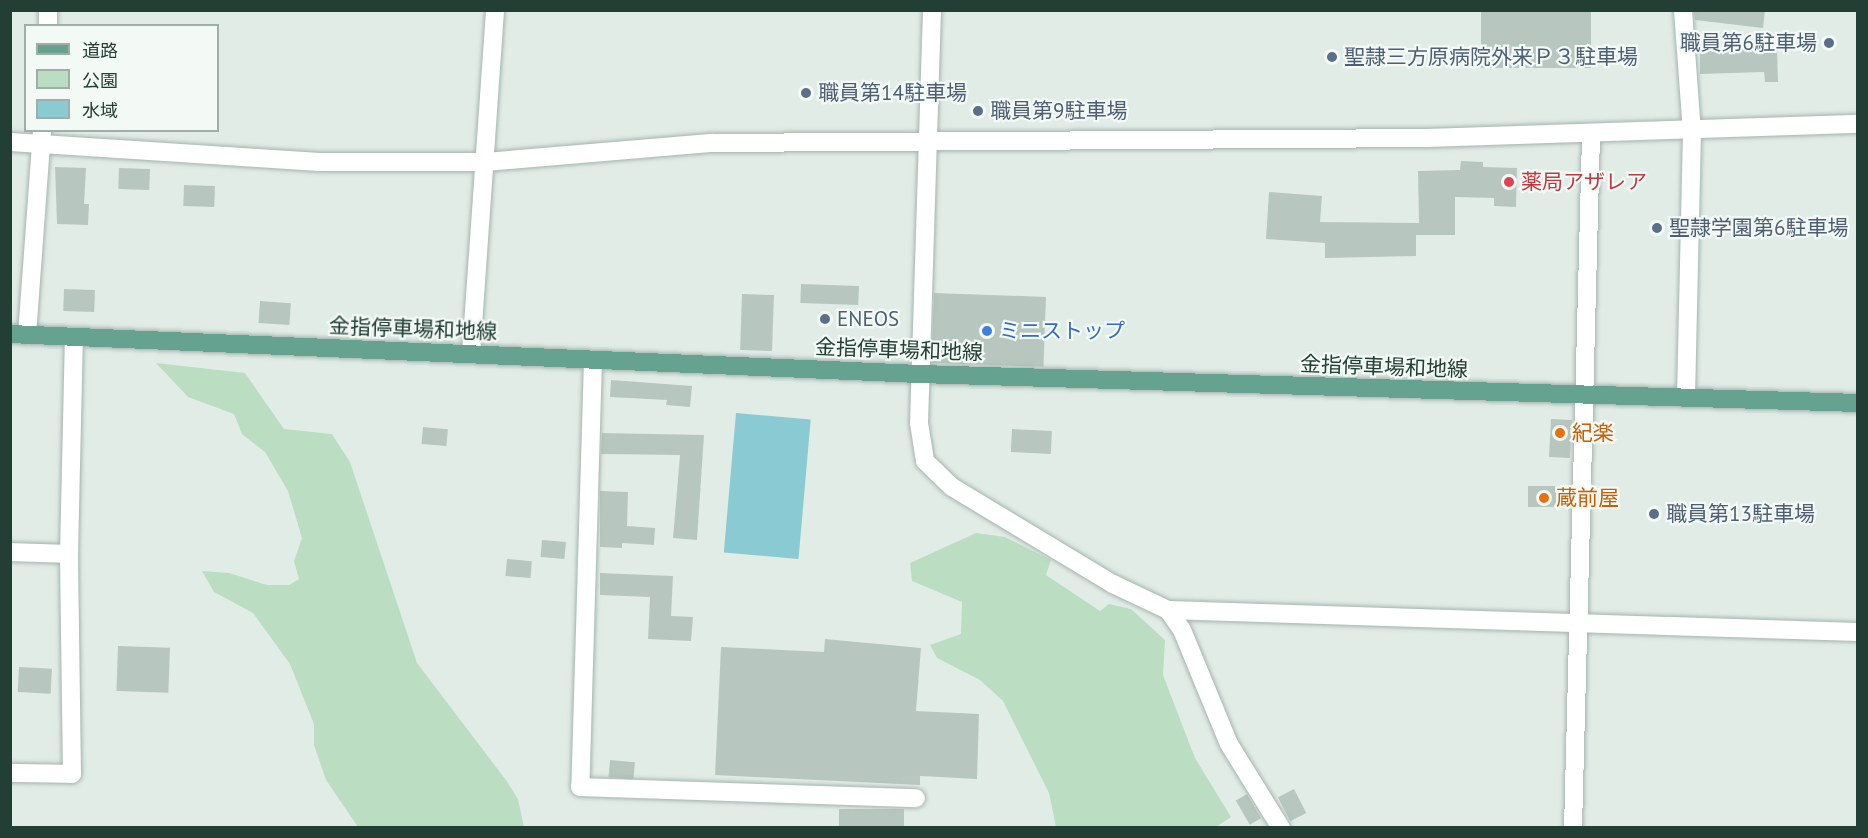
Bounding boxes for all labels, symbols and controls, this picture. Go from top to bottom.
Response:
legend [24,24,219,132]
place label: 職員第6駐車場 [1680,30,1817,56]
marker: 職員第6駐車場 [1822,36,1836,50]
text: 道路 [82,39,118,62]
place label: 聖隷三方原病院外来Ｐ３駐車場 [1344,44,1638,70]
marker: 聖隷三方原病院外来Ｐ３駐車場 [1325,50,1339,64]
text: 公園 [82,69,118,92]
place label: 職員第14駐車場 [818,80,967,106]
marker: 職員第14駐車場 [799,86,813,100]
place label: 職員第9駐車場 [990,98,1127,124]
text: 水域 [82,99,118,122]
marker: 職員第9駐車場 [971,104,985,118]
place label: 薬局アザレア [1521,169,1647,195]
marker: 薬局アザレア [1502,175,1516,189]
place label: 聖隷学園第6駐車場 [1669,215,1848,241]
marker: 聖隷学園第6駐車場 [1650,221,1664,235]
place label: ENEOS [837,306,899,332]
marker: ENEOS [818,312,832,326]
street label: 金指停車場和地線 [329,313,497,345]
place label: ミニストップ [999,318,1125,344]
marker: ミニストップ [980,324,994,338]
street label: 金指停車場和地線 [815,334,983,366]
street label: 金指停車場和地線 [1300,351,1468,383]
place label: 紀楽 [1572,420,1614,446]
marker: 紀楽 [1553,426,1567,440]
place label: 蔵前屋 [1556,485,1619,511]
marker: 蔵前屋 [1537,491,1551,505]
place label: 職員第13駐車場 [1666,501,1815,527]
marker: 職員第13駐車場 [1647,507,1661,521]

